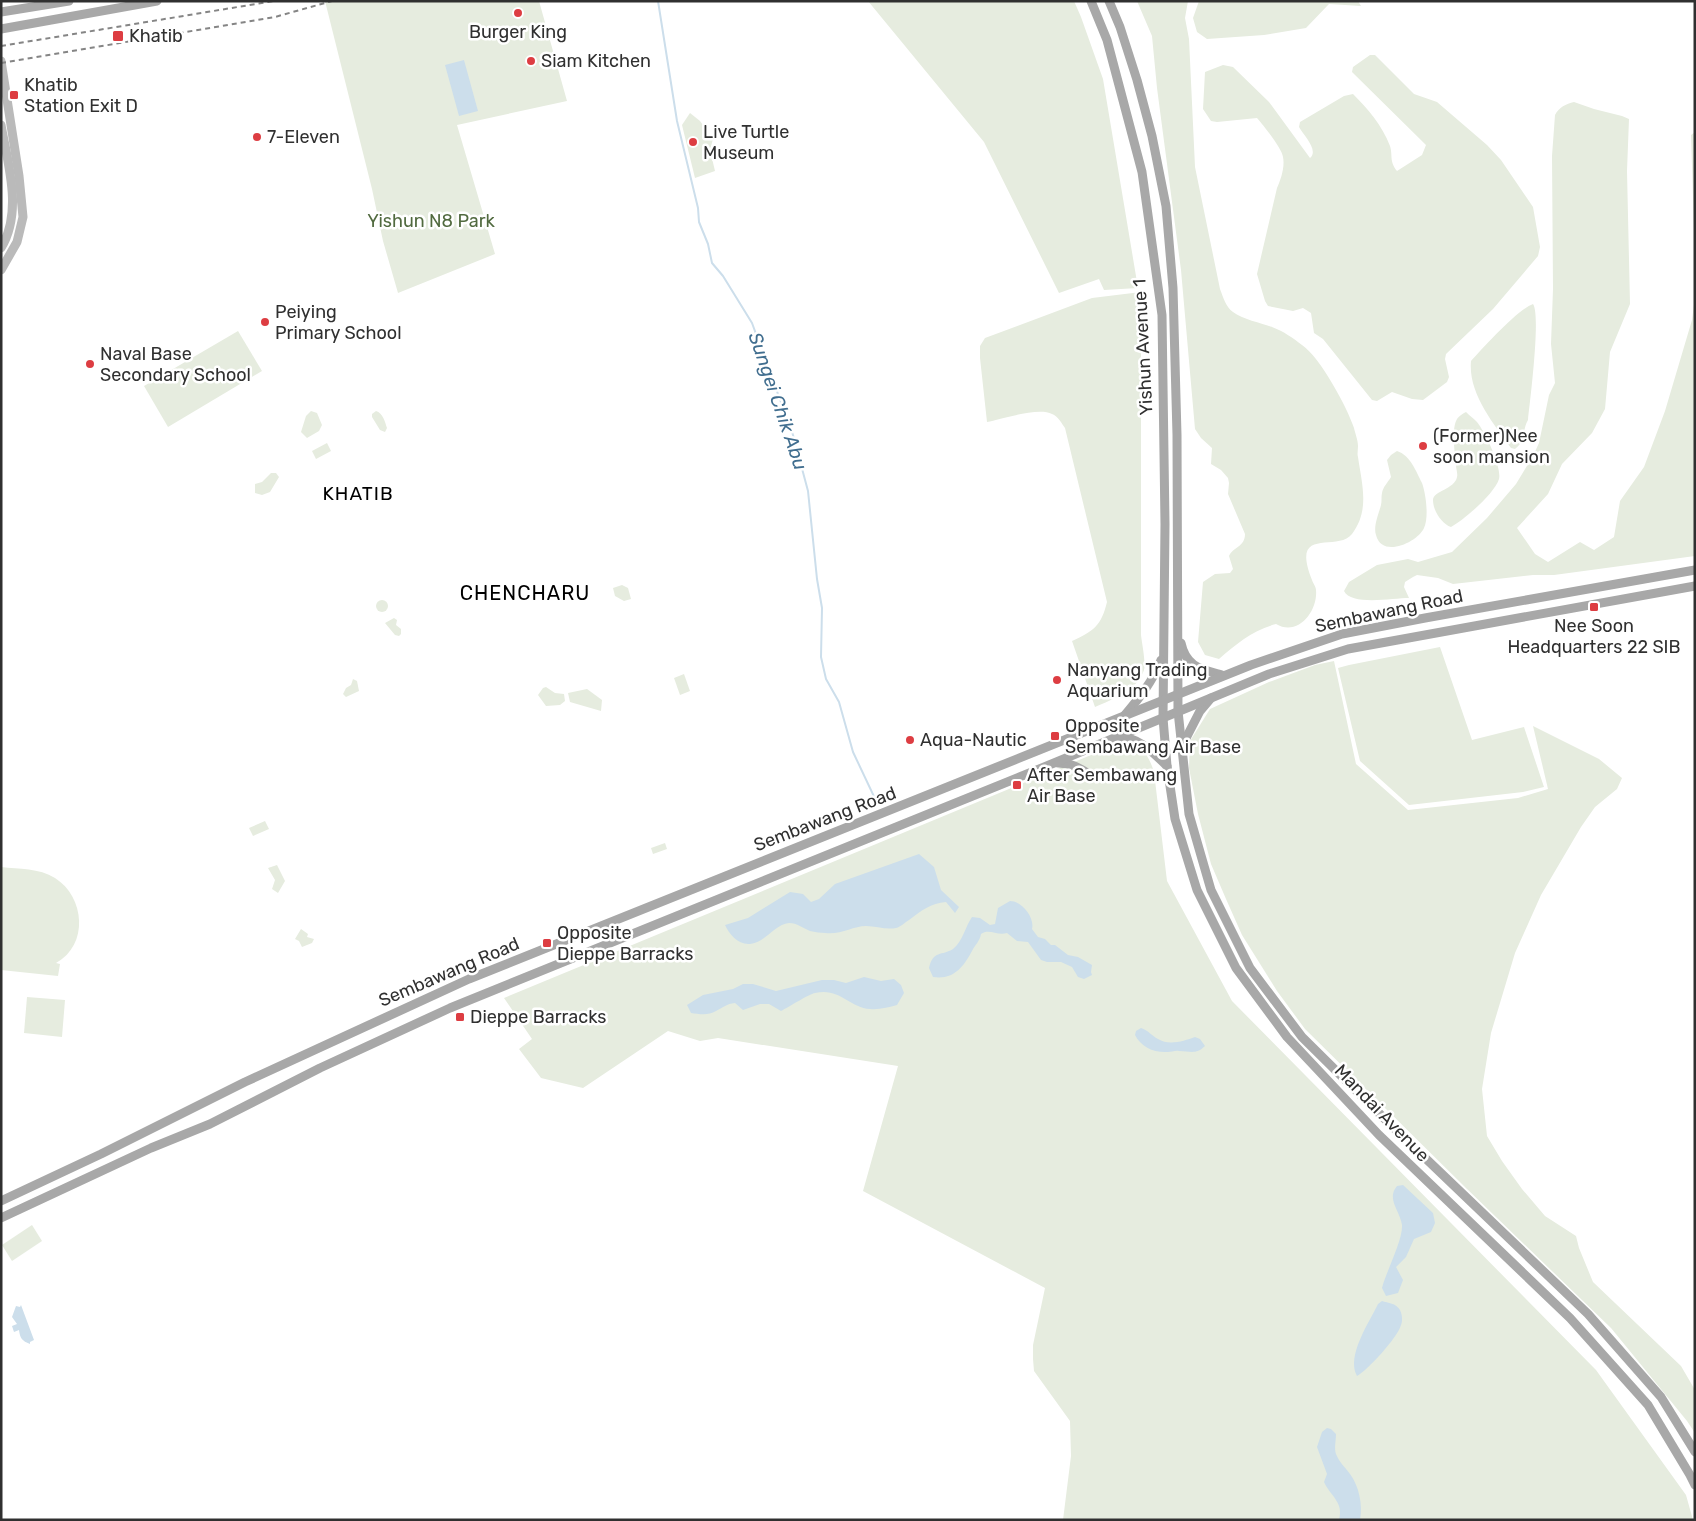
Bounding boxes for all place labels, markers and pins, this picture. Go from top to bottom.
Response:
marker: Burger King [512,7,524,19]
place label: Burger King [469,21,567,43]
place label: Khatib [129,25,183,47]
marker: Khatib [111,29,125,43]
place label: Siam Kitchen [541,50,651,72]
marker: Siam Kitchen [525,55,537,67]
place label: Khatib Station Exit D [24,74,138,117]
marker: Khatib Station Exit D [8,89,20,101]
place label: Live Turtle Museum [703,121,789,164]
place label: 7-Eleven [267,126,340,148]
marker: 7-Eleven [251,131,263,143]
marker: Live Turtle Museum [687,136,699,148]
place label: Peiying Primary School [275,301,402,344]
marker: Peiying Primary School [259,316,271,328]
place label: Naval Base Secondary School [100,343,251,386]
marker: Naval Base Secondary School [84,358,96,370]
place label: (Former)Nee soon mansion [1433,425,1550,468]
marker: (Former)Nee soon mansion [1417,440,1429,452]
marker: Nee Soon Headquarters 22 SIB [1588,601,1600,613]
place label: Nee Soon Headquarters 22 SIB [1507,615,1681,658]
place label: Nanyang Trading Aquarium [1067,659,1208,702]
marker: Nanyang Trading Aquarium [1051,674,1063,686]
place label: Opposite Sembawang Air Base [1065,715,1241,758]
place label: Aqua-Nautic [920,729,1027,751]
marker: Opposite Sembawang Air Base [1049,730,1061,742]
marker: Aqua-Nautic [904,734,916,746]
place label: After Sembawang Air Base [1027,764,1177,807]
marker: After Sembawang Air Base [1011,779,1023,791]
place label: Opposite Dieppe Barracks [557,922,693,965]
marker: Opposite Dieppe Barracks [541,937,553,949]
place label: Dieppe Barracks [470,1006,606,1028]
marker: Dieppe Barracks [454,1011,466,1023]

